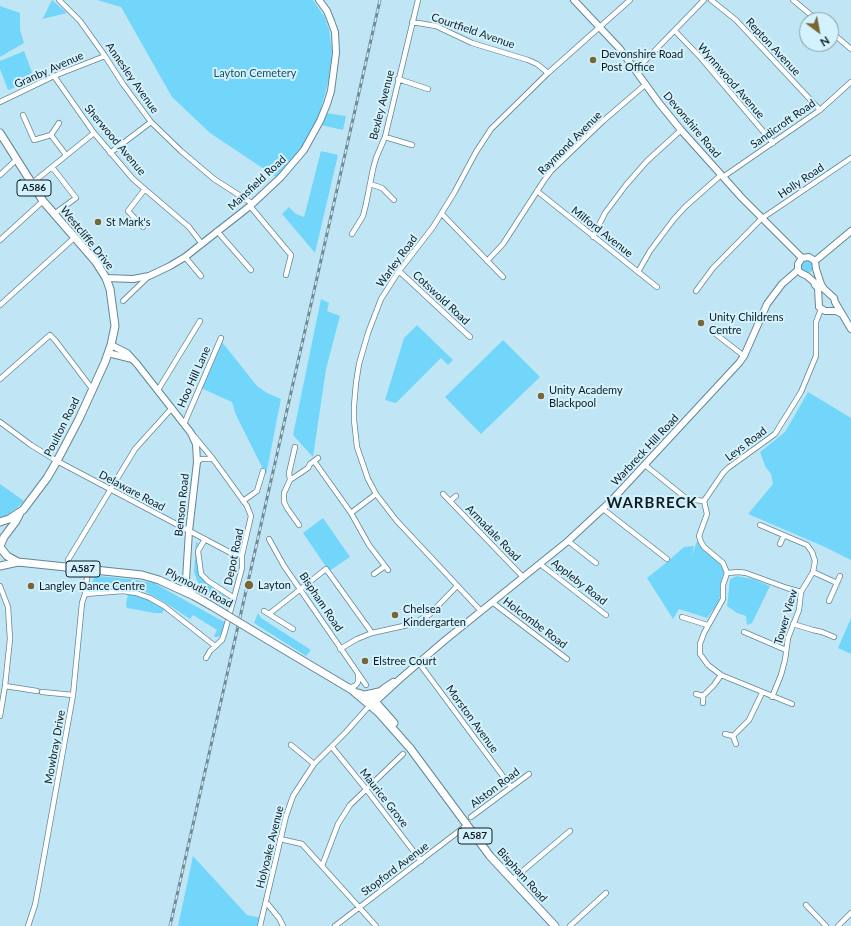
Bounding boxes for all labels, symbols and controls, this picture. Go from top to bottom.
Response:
street label: Courtfield Avenue [429,10,517,52]
north arrow [799,12,839,52]
street label: Repton Avenue [743,15,803,79]
text: N [818,34,832,50]
street label: Annesley Avenue [103,40,161,116]
street label: Wynnwood Avenue [695,41,767,121]
place label: Devonshire Road Post Office [601,47,683,73]
street label: Granby Avenue [12,49,86,91]
marker: Devonshire Road Post Office [588,55,598,65]
park label: Layton Cemetery [213,66,297,80]
street label: Bexley Avenue [367,69,397,141]
street label: Devonshire Road [661,89,723,161]
street label: Sandicroft Road [748,97,818,151]
street label: Sherwood Avenue [82,102,148,178]
street label: Raymond Avenue [535,108,605,178]
street label: Mansfield Road [225,153,289,213]
street label: Holly Road [776,161,826,201]
road number: A586 [17,180,51,196]
street label: Westcliffe Drive [57,204,117,272]
street label: Milford Avenue [569,204,635,260]
place label: St Mark's [106,215,151,229]
marker: St Mark's [93,217,103,227]
street label: Warley Road [374,232,420,290]
street label: Cotswold Road [410,268,472,328]
place label: Unity Childrens Centre [709,310,784,336]
marker: Unity Childrens Centre [696,318,706,328]
street label: Hoo Hill Lane [175,344,213,410]
place label: Unity Academy Blackpool [549,383,623,409]
marker: Unity Academy Blackpool [536,391,546,401]
street label: Poulton Road [41,395,83,459]
street label: Warbreck Hill Road [608,411,682,489]
street label: Leys Road [723,424,769,464]
street label: Delaware Road [97,468,167,514]
street label: Benson Road [172,473,192,537]
district label: WARBRECK [606,494,698,512]
street label: Armadale Road [463,502,523,564]
street label: Depot Road [222,527,246,587]
street label: Appleby Road [549,556,609,608]
road number: A587 [66,561,100,577]
street label: Plymouth Road [163,565,235,611]
street label: Bispham Road [296,570,346,634]
place label: Layton [258,578,291,592]
place label: Langley Dance Centre [39,579,145,593]
marker: Layton [243,579,255,591]
marker: Langley Dance Centre [26,581,36,591]
street label: Tower View [772,588,800,646]
street label: Holcombe Road [500,595,570,651]
place label: Chelsea Kindergarten [403,602,466,628]
marker: Chelsea Kindergarten [390,610,400,620]
place label: Elstree Court [373,654,436,668]
marker: Elstree Court [360,656,370,666]
street label: Morston Avenue [443,683,501,755]
street label: Mowbray Drive [42,709,68,785]
street label: Alston Road [468,765,522,811]
street label: Maurice Grove [357,766,411,830]
street label: Holyoake Avenue [253,804,287,890]
road number: A587 [458,828,492,844]
street label: Stopford Avenue [359,839,431,899]
street label: Bispham Road [494,845,550,905]

